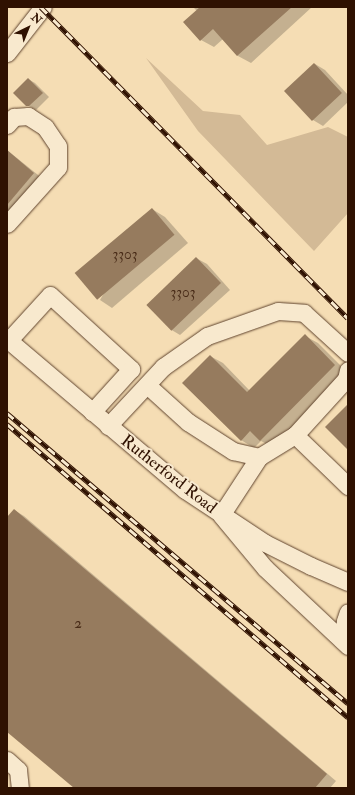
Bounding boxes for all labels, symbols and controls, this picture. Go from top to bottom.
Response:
north arrow [8,8,48,48]
text: N [28,11,45,27]
house number: 3303 [113,246,137,264]
house number: 3303 [171,284,195,302]
street label: Rutherford Road [117,430,221,518]
house number: 2 [74,615,82,633]

